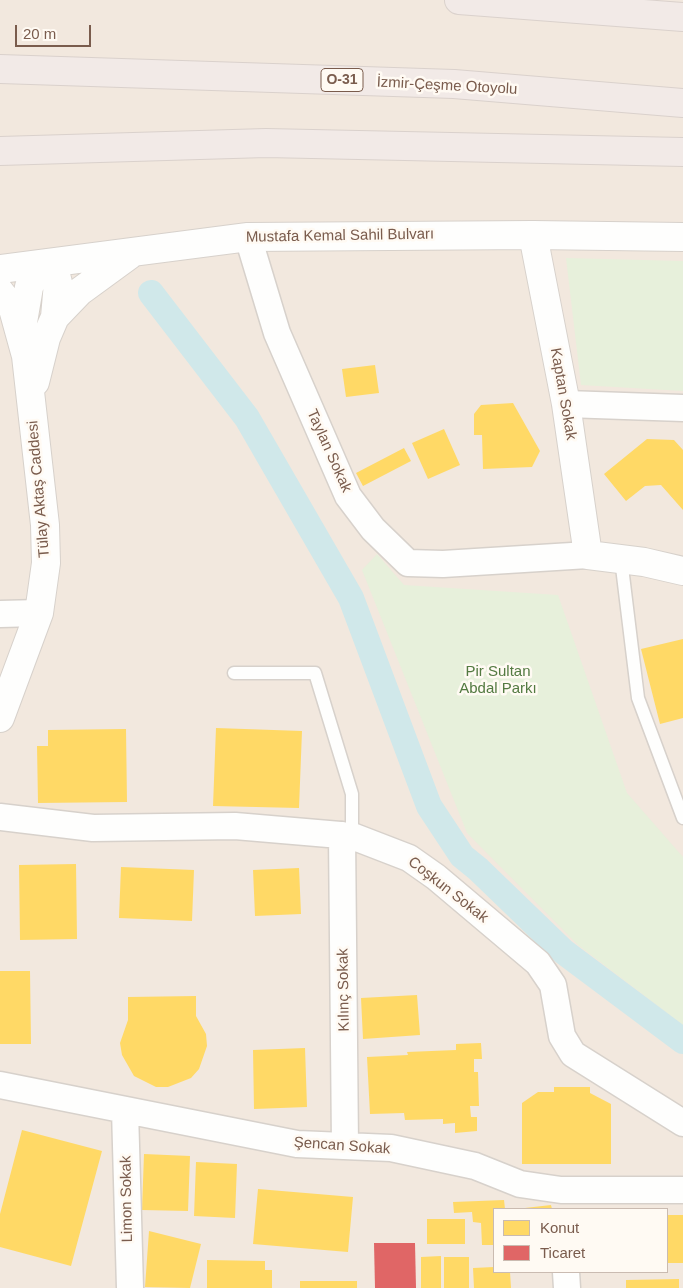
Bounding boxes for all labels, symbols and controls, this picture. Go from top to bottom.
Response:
scale bar [18,15,94,47]
text: 20 m [23,25,56,42]
road number: O-31 [321,68,363,92]
street label: İzmir-Çeşme Otoyolu [376,73,518,99]
street label: Mustafa Kemal Sahil Bulvarı [246,225,434,247]
street label: Kaptan Sokak [546,346,580,442]
street label: Taylan Sokak [303,407,355,495]
street label: Tülay Aktaş Caddesi [24,420,54,558]
park label: Pir Sultan Abdal Parkı [459,663,537,698]
street label: Coşkun Sokak [404,853,492,927]
street label: Kılınç Sokak [334,948,354,1032]
street label: Şencan Sokak [293,1134,391,1158]
street label: Limon Sokak [117,1155,137,1243]
legend [493,1208,668,1273]
text: Konut [540,1219,579,1236]
text: Ticaret [540,1244,585,1261]

